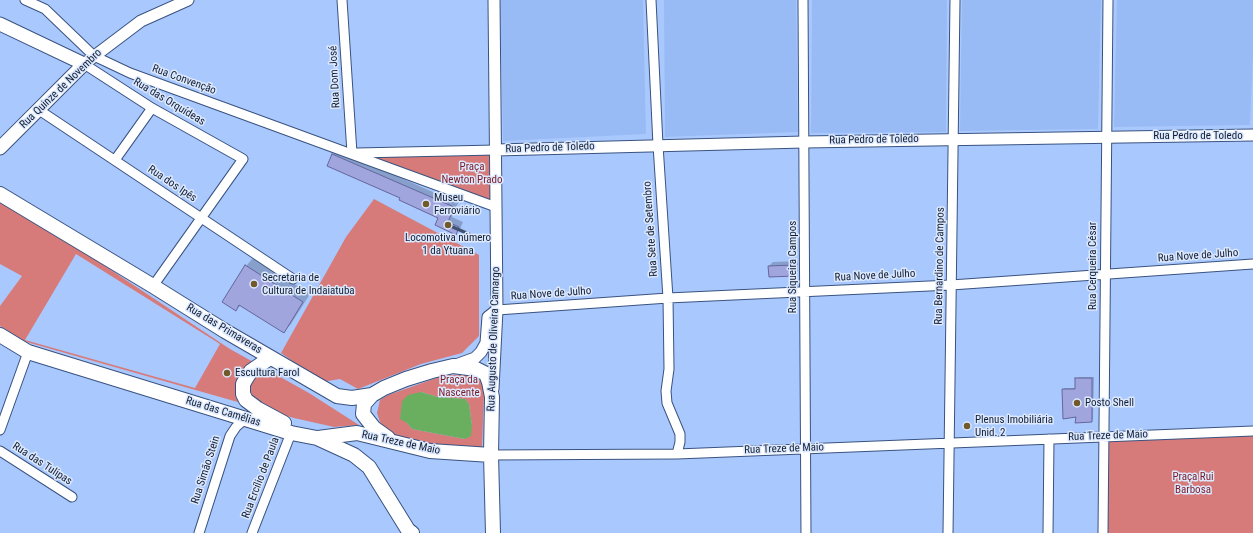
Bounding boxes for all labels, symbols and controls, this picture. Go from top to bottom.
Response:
street label: Rua Dom José [327,45,343,109]
street label: Rua Quinze de Novembro [17,46,105,132]
street label: Rua Convenção [150,62,218,98]
street label: Rua das Orquídeas [131,75,207,129]
street label: Rua Pedro de Toledo [1153,129,1243,143]
street label: Rua Pedro de Toledo [829,133,919,147]
street label: Rua Pedro de Toledo [505,140,595,156]
park label: Praça Newton Prado [441,160,503,186]
street label: Rua dos Ipês [145,163,199,205]
street label: Rua Sete de Setembro [641,181,661,277]
place label: Museu Ferroviário [434,191,480,217]
marker: Museu Ferroviário [421,199,431,209]
street label: Rua Bernardino de Campos [932,207,948,325]
marker: Locomotiva número 1 da Ytuana [443,220,453,230]
street label: Rua Siqueira Campos [786,221,800,313]
street label: Rua Cerqueira César [1086,222,1100,310]
place label: Locomotiva número 1 da Ytuana [405,231,491,257]
street label: Rua Nove de Julho [1157,247,1239,265]
street label: Rua Augusto de Oliveira Camargo [485,266,503,412]
street label: Rua Nove de Julho [834,267,916,285]
place label: Secretaria de Cultura de Indaiatuba [262,271,355,297]
marker: Secretaria de Cultura de Indaiatuba [249,279,259,289]
street label: Rua Nove de Julho [510,285,592,303]
street label: Rua das Primaveras [184,301,264,357]
place label: Escultura Farol [235,366,300,380]
marker: Escultura Farol [222,368,232,378]
park label: Praça da Nascente [438,373,480,399]
street label: Rua das Camélias [184,394,262,430]
place label: Posto Shell [1085,396,1134,410]
marker: Posto Shell [1072,398,1082,408]
place label: Plenus Imobiliária Unid. 2 [975,413,1053,439]
marker: Plenus Imobiliária Unid. 2 [962,421,972,431]
street label: Rua Treze de Maio [361,428,441,458]
street label: Rua Treze de Maio [1068,428,1148,444]
street label: Rua Simão Stein [189,434,223,506]
street label: Rua Ercílio de Paula [239,435,283,521]
street label: Rua das Tulipas [10,440,74,488]
street label: Rua Treze de Maio [744,441,824,457]
park label: Praça Rui Barbosa [1172,470,1214,496]

